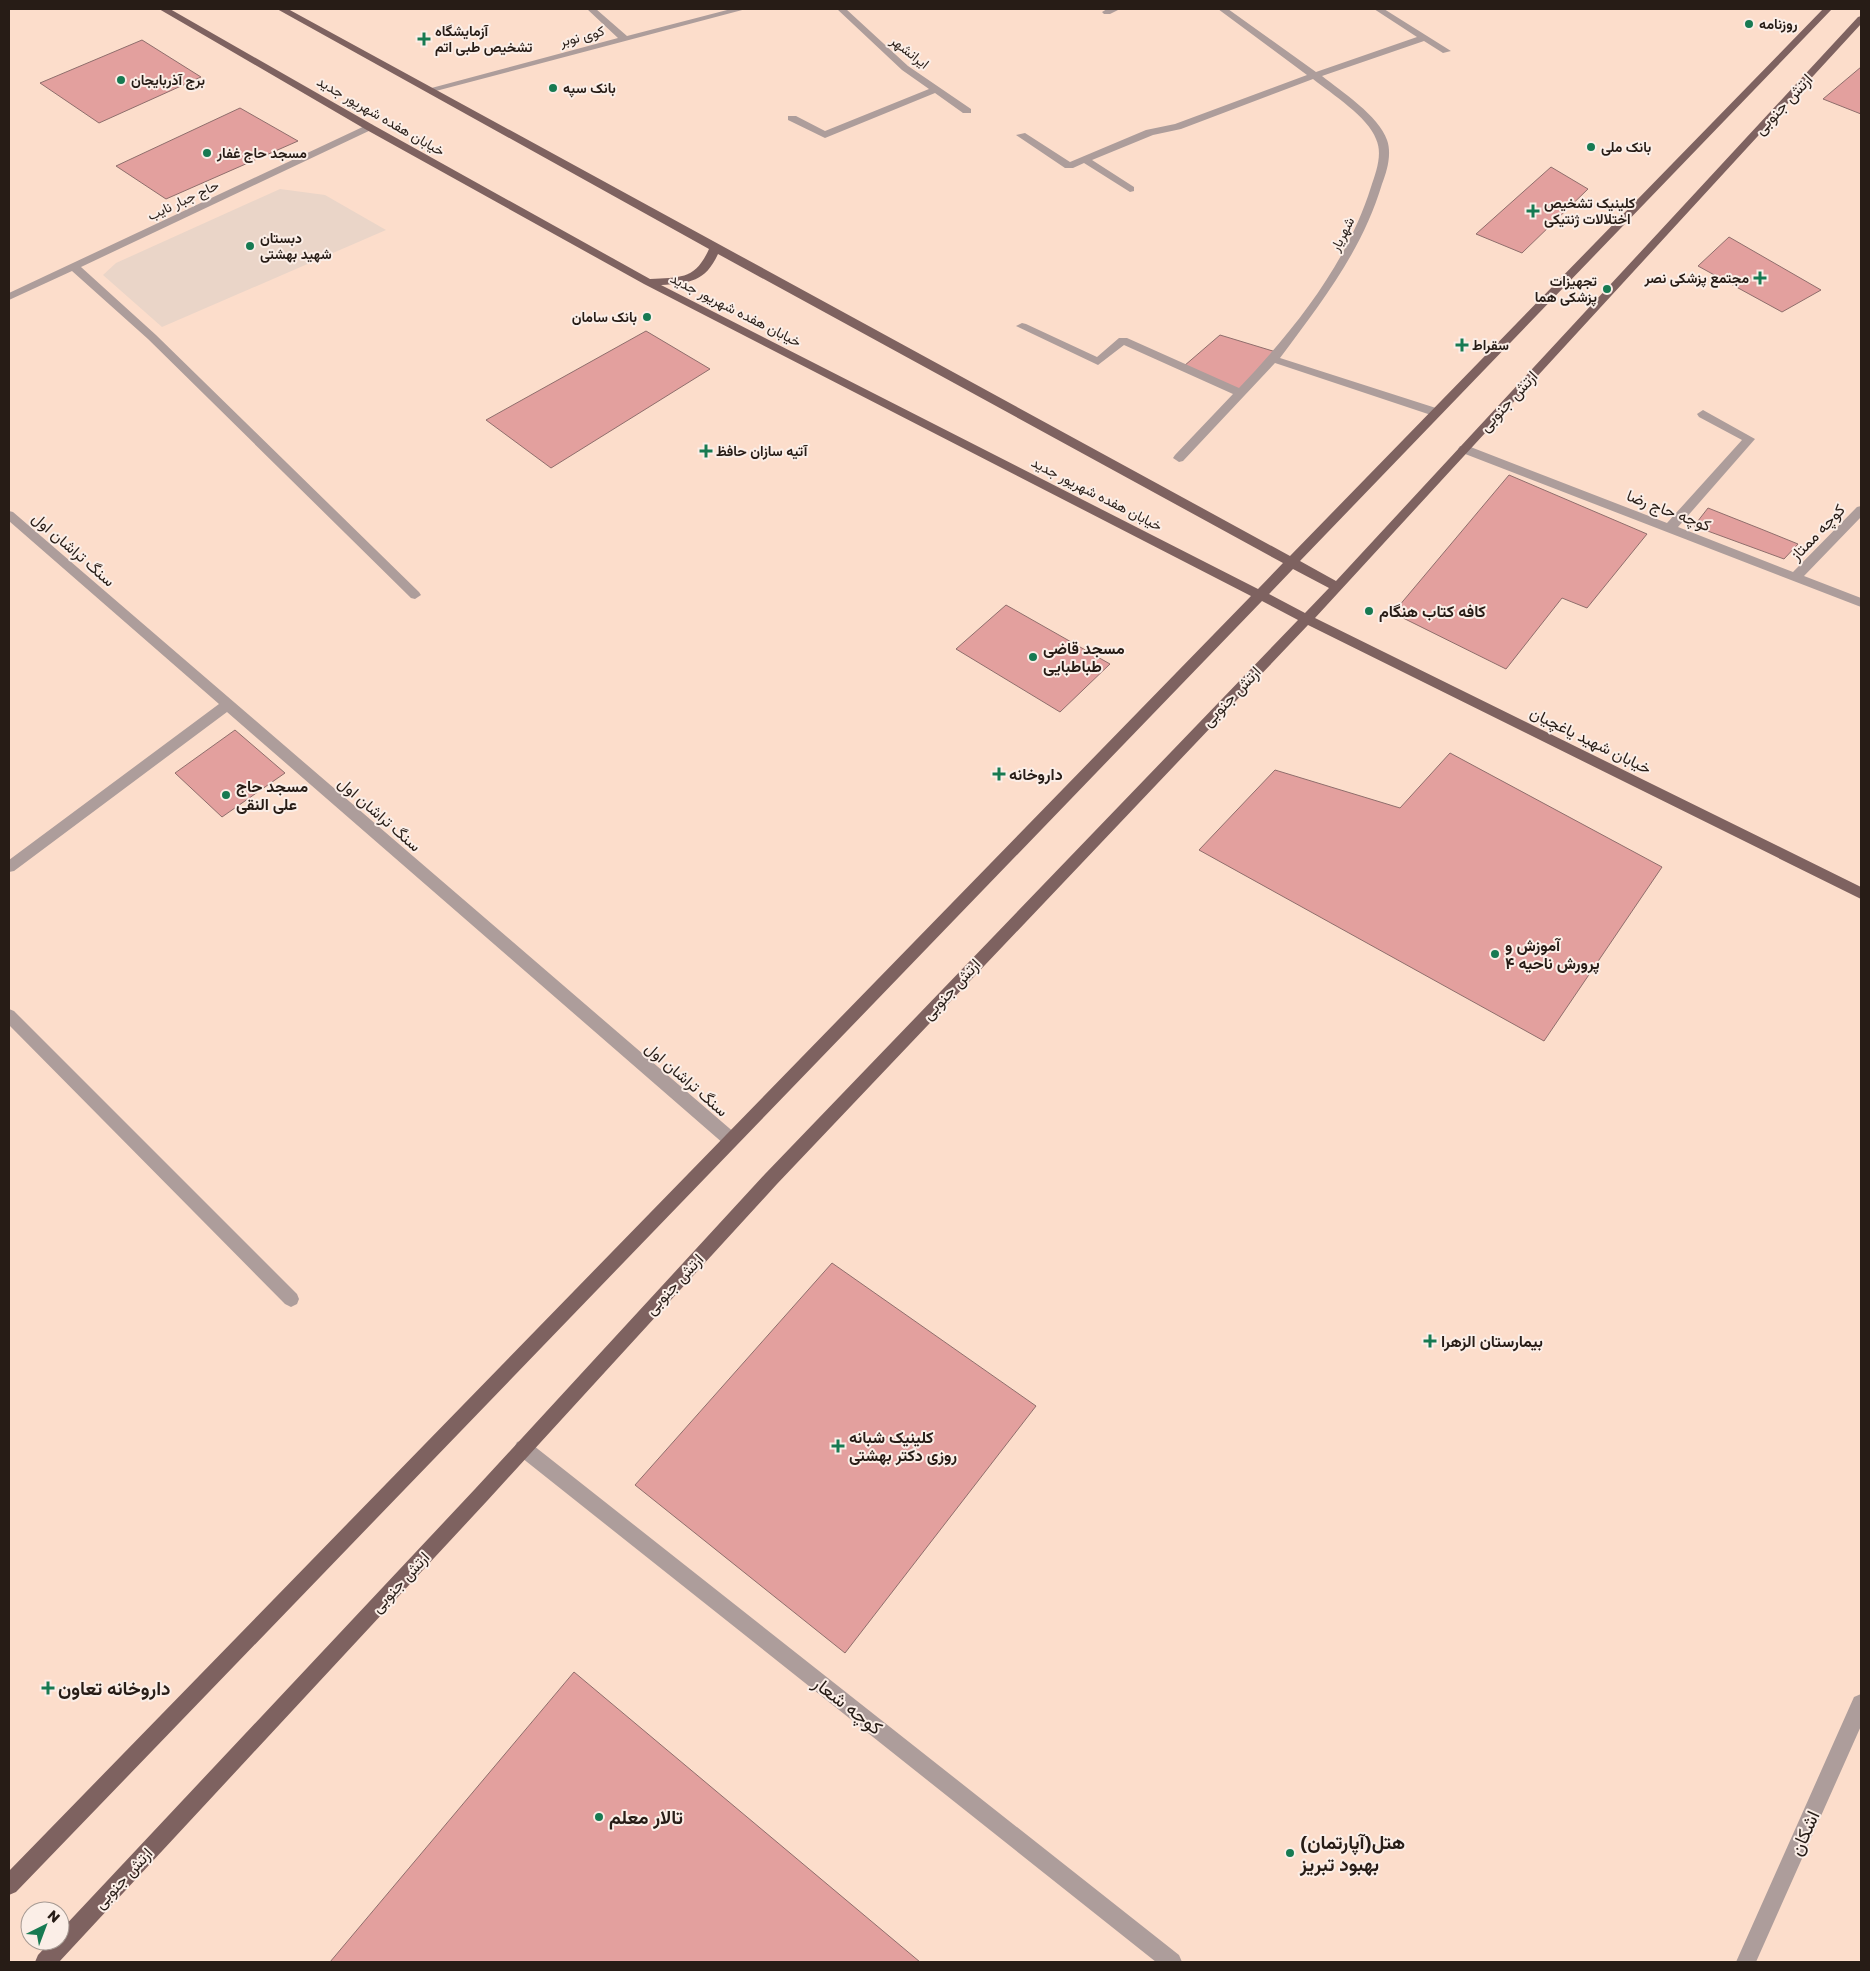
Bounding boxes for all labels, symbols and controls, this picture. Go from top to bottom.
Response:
place label: روزنامه [1759,15,1798,33]
marker: روزنامه [1743,18,1755,30]
street label: کوی نوبر [557,21,606,51]
place label: آزمایشگاه تشخیص طبی اتم [435,22,533,56]
street label: ایرانشهر [886,31,933,73]
marker: آزمایشگاه تشخیص طبی اتم [417,32,431,46]
street label: ارتش جنوبی [1750,69,1817,140]
place label: برج آذربایجان [131,71,205,90]
street label: خیابان هفده شهریور جدید [314,72,448,160]
marker: برج آذربایجان [115,74,127,86]
place label: بانک سپه [563,79,616,98]
marker: بانک سپه [547,82,559,94]
place label: بانک ملی [1601,138,1651,156]
marker: بانک ملی [1585,141,1597,153]
place label: مسجد حاج غفار [216,144,307,163]
marker: مسجد حاج غفار [201,147,213,159]
street label: حاج جبار نایب [144,176,223,226]
place label: کلینیک تشخیص اختلالات ژنتیکی [1544,194,1635,228]
marker: کلینیک تشخیص اختلالات ژنتیکی [1526,204,1540,218]
street label: شهریار [1325,214,1358,255]
place label: دبستان شهید بهشتی [260,229,332,263]
marker: دبستان شهید بهشتی [244,240,256,252]
street label: خیابان هفده شهریور جدید [667,269,805,351]
place label: مجتمع پزشکی نصر [1644,269,1749,288]
marker: مجتمع پزشکی نصر [1753,271,1767,285]
place label: تجهیزات پزشکی هما [1535,272,1598,307]
marker: تجهیزات پزشکی هما [1601,283,1613,295]
place label: بانک سامان [572,308,637,326]
marker: بانک سامان [641,311,653,323]
place label: سقراط [1472,336,1509,354]
marker: سقراط [1456,339,1468,351]
street label: ارتش جنوبی [1475,366,1542,437]
place label: آتیه سازان حافظ [716,442,809,460]
marker: آتیه سازان حافظ [700,445,712,457]
street label: خیابان هفده شهریور جدید [1028,453,1166,535]
street label: کوچه حاج رضا [1623,485,1714,537]
street label: کوچه ممتاز [1785,500,1850,566]
street label: سنگ تراشان اول [28,508,120,591]
place label: کافه کتاب هنگام [1379,601,1486,622]
marker: کافه کتاب هنگام [1363,605,1375,617]
place label: مسجد قاضی طباطبایی [1043,638,1125,676]
marker: مسجد قاضی طباطبایی [1027,651,1039,663]
street label: ارتش جنوبی [1197,661,1266,731]
street label: خیابان شهید یاغچیان [1526,702,1655,780]
place label: داروخانه [1009,764,1063,785]
marker: داروخانه [993,768,1005,780]
street label: سنگ تراشان اول [334,773,426,856]
place label: مسجد حاج علی النقی [236,776,308,814]
marker: مسجد حاج علی النقی [220,789,232,801]
place label: آموزش و پرورش ناحیه ۴ [1505,935,1600,975]
marker: آموزش و پرورش ناحیه ۴ [1489,948,1501,960]
street label: ارتش جنوبی [918,954,985,1025]
street label: سنگ تراشان اول [641,1038,733,1121]
street label: ارتش جنوبی [641,1249,708,1320]
place label: بیمارستان الزهرا [1441,1331,1543,1352]
marker: بیمارستان الزهرا [1423,1334,1437,1348]
place label: کلینیک شبانه روزی دکتر بهشتی [849,1427,957,1466]
marker: کلینیک شبانه روزی دکتر بهشتی [831,1439,845,1453]
street label: ارتش جنوبی [367,1547,434,1618]
street label: کوچه شعار [806,1670,888,1741]
place label: داروخانه تعاون [58,1676,171,1701]
marker: داروخانه تعاون [42,1682,54,1694]
place label: تالار معلم [609,1805,683,1830]
street label: اشکان [1783,1807,1824,1859]
marker: تالار معلم [593,1811,605,1823]
place label: هتل(آپارتمان) بهبود تبریز [1299,1830,1405,1877]
street label: ارتش جنوبی [90,1843,157,1914]
marker: هتل(آپارتمان) بهبود تبریز [1284,1847,1296,1859]
north arrow [20,1901,70,1951]
text: N [44,1906,64,1926]

